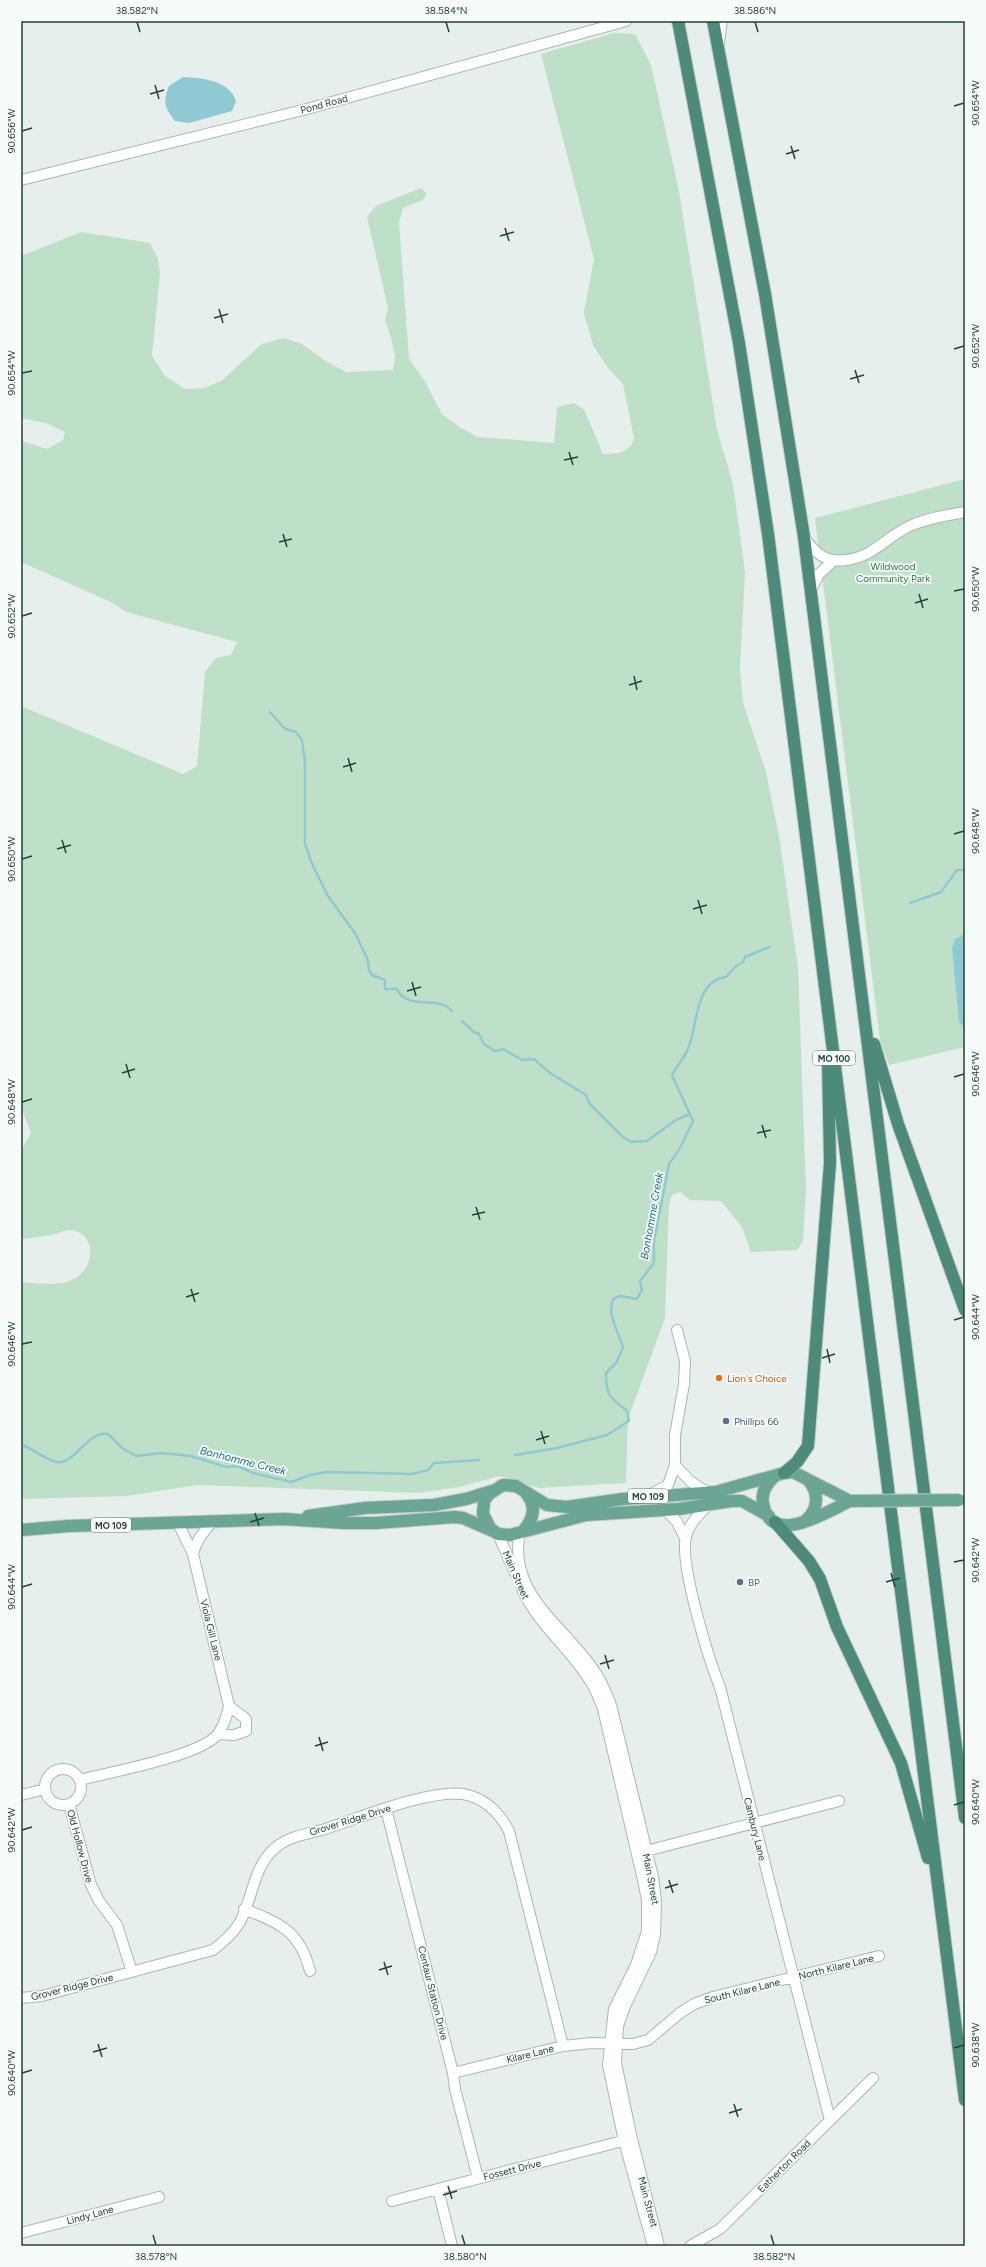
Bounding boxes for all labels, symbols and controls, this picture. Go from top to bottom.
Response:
text: 38.582°N [116,4,158,17]
text: 38.584°N [424,4,468,17]
text: 38.586°N [734,4,776,17]
text: 90.654°W [969,80,982,126]
street label: Pond Road [299,91,349,117]
text: 90.656°W [5,108,18,153]
text: 90.652°W [969,323,982,368]
text: 90.654°W [5,350,18,396]
park label: Wildwood Community Park [856,560,930,585]
text: 90.650°W [969,566,982,612]
text: 90.652°W [5,593,18,638]
text: 90.648°W [969,808,982,854]
text: 90.650°W [5,836,18,882]
road number: MO 100 [813,1051,855,1065]
text: 90.646°W [969,1051,982,1096]
text: 90.648°W [5,1079,18,1125]
water label: Bonhomme Creek [638,1171,666,1261]
text: 90.644°W [969,1294,982,1340]
text: 90.646°W [5,1321,18,1366]
place label: Lion's Choice [727,1372,787,1385]
marker: Lion's Choice [714,1373,724,1383]
place label: Phillips 66 [734,1415,779,1428]
marker: Phillips 66 [721,1416,731,1426]
water label: Bonhomme Creek [199,1444,288,1478]
road number: MO 109 [628,1489,668,1503]
road number: MO 109 [91,1518,131,1532]
text: 90.642°W [969,1537,982,1582]
street label: Main Street [499,1549,533,1602]
text: 90.644°W [5,1564,18,1610]
place label: BP [748,1576,760,1589]
marker: BP [735,1577,745,1587]
street label: Viola Gill Lane [197,1598,225,1663]
text: 90.640°W [969,1779,982,1825]
street label: Cambury Lane [741,1796,769,1862]
street label: Grover Ridge Drive [308,1801,393,1839]
text: 90.642°W [5,1807,18,1852]
street label: Old Hollow Drive [64,1808,96,1884]
street label: Main Street [640,1852,662,1906]
street label: Centaur Station Drive [415,1945,451,2042]
street label: North Kilare Lane [797,1951,876,1983]
street label: Grover Ridge Drive [29,1970,115,2004]
street label: South Kilare Lane [703,1975,782,2007]
text: 90.638°W [969,2022,982,2067]
street label: Kilare Lane [505,2042,556,2066]
text: 90.640°W [5,2050,18,2096]
street label: Eatherton Road [755,2137,813,2195]
street label: Fossett Drive [482,2156,543,2183]
street label: Main Street [635,2175,661,2229]
street label: Lindy Lane [65,2202,115,2227]
text: 38.578°N [135,2250,177,2263]
text: 38.580°N [443,2250,487,2263]
text: 38.582°N [753,2250,795,2263]

